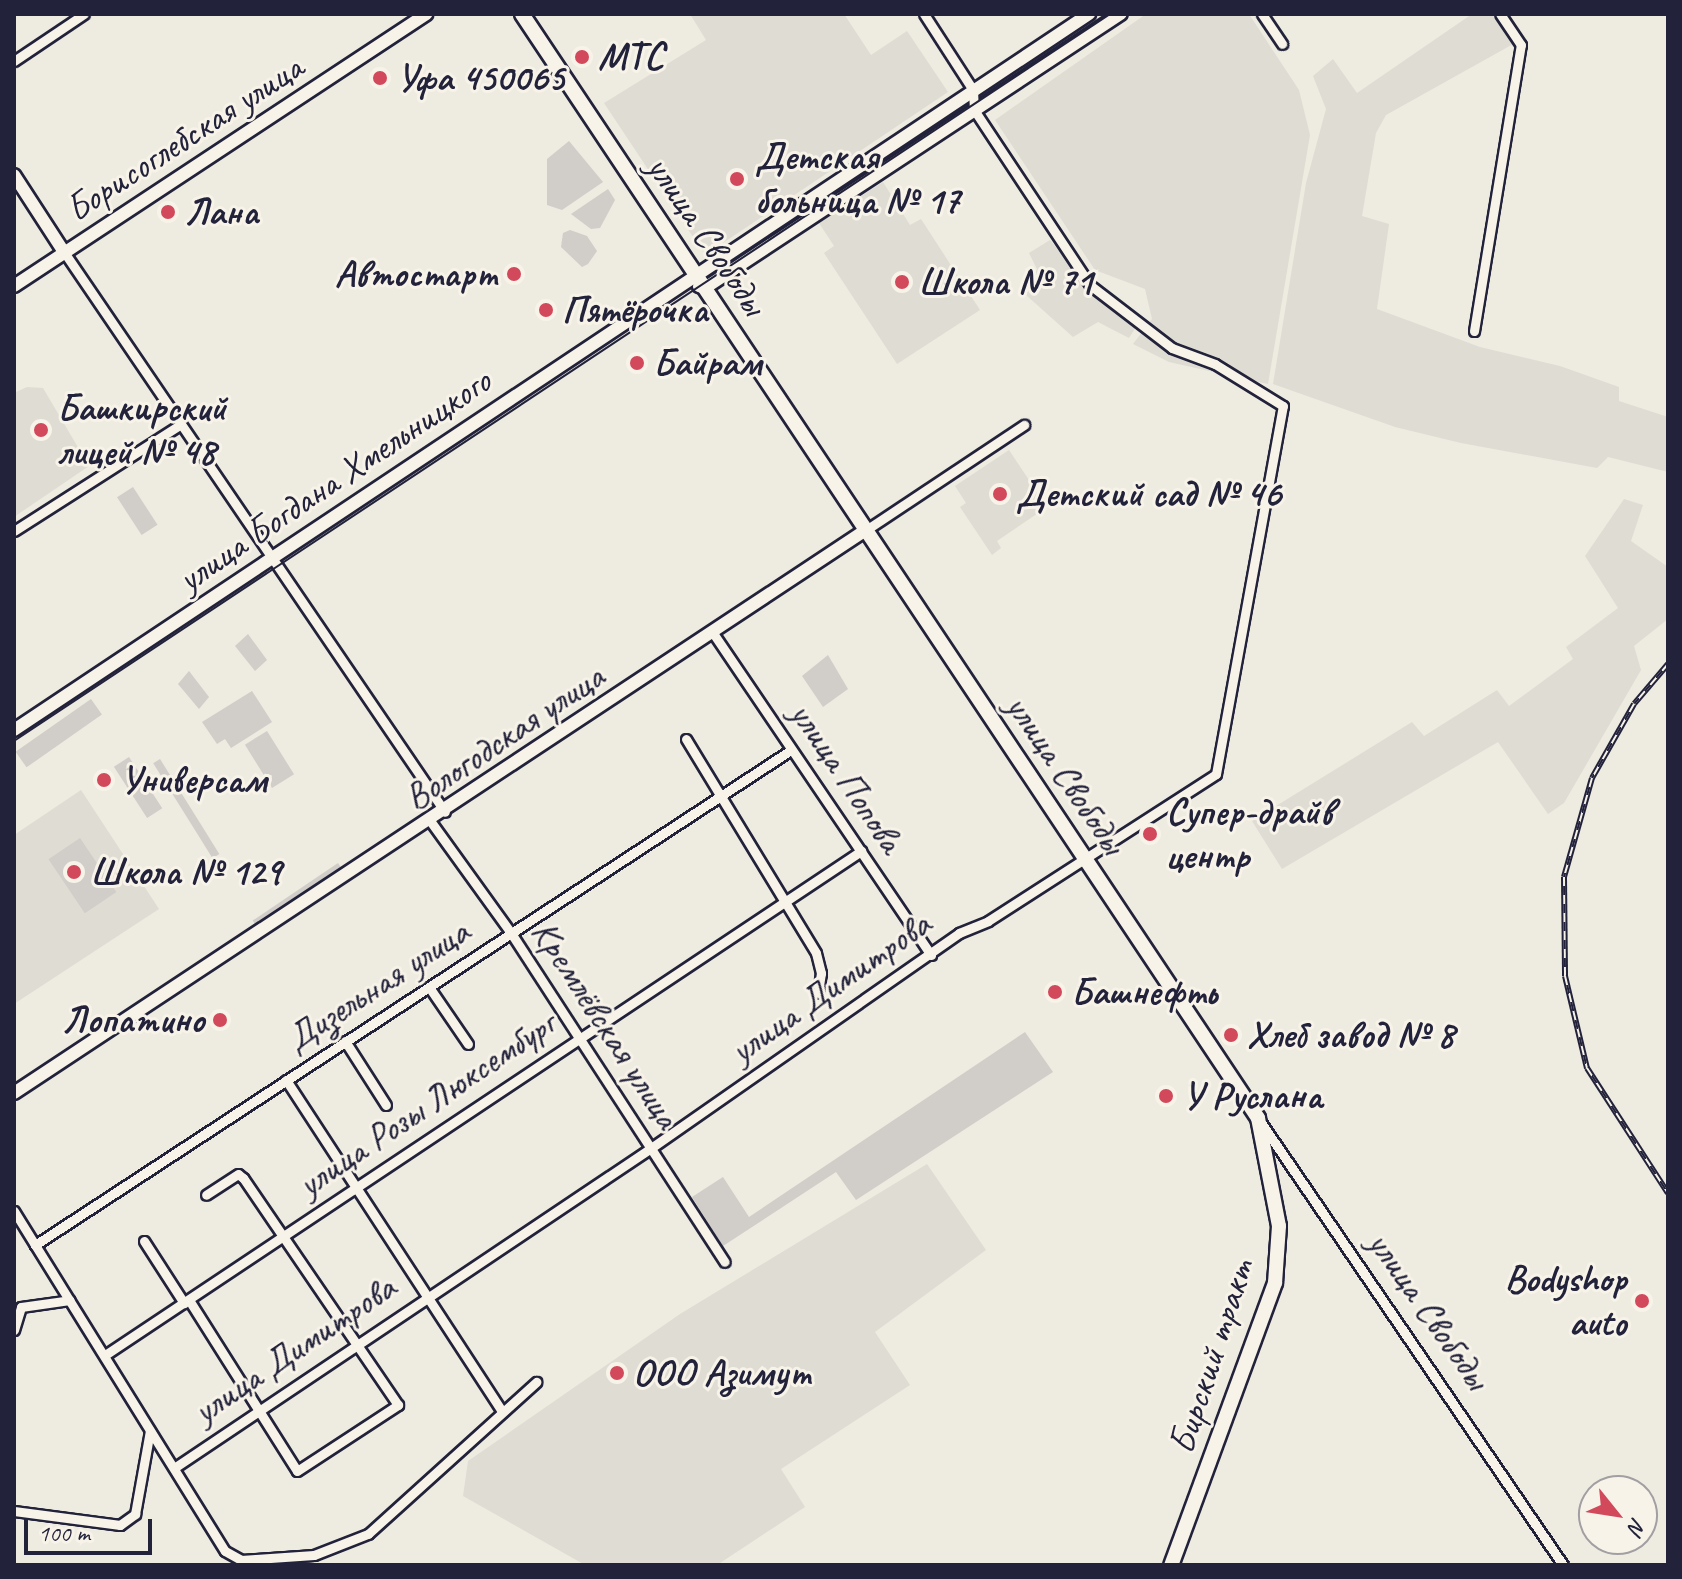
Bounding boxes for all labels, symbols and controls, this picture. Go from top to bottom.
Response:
place label: МТС [598,34,664,80]
street label: Борисоглебская улица [56,44,312,232]
marker: МТС [573,48,591,66]
place label: Уфа 450065 [396,55,564,101]
marker: Уфа 450065 [371,69,389,87]
place label: Детская больница № 17 [755,134,960,224]
street label: улица Свободы [638,148,776,322]
marker: Детская больница № 17 [726,168,748,190]
place label: Лана [184,189,258,235]
marker: Лана [159,203,177,221]
place label: Автостарт [335,251,498,297]
place label: Школа № 71 [918,259,1092,305]
marker: Автостарт [505,265,523,283]
marker: Школа № 71 [893,273,911,291]
place label: Пятёрочка [562,287,708,333]
marker: Пятёрочка [537,301,555,319]
place label: Байрам [653,340,762,386]
marker: Байрам [628,354,646,372]
street label: улица Богдана Хмельницкого [169,359,499,601]
place label: Башкирский лицей № 48 [57,385,226,474]
marker: Башкирский лицей № 48 [32,421,50,439]
place label: Детский сад № 46 [1016,471,1281,517]
marker: Детский сад № 46 [991,485,1009,503]
street label: Вологодская улица [394,653,614,821]
street label: улица Свободы [997,687,1135,861]
street label: улица Попова [780,693,914,861]
place label: Универсам [120,757,267,803]
marker: Универсам [95,771,113,789]
place label: Супер-драйв центр [1166,789,1333,878]
marker: Супер-драйв центр [1141,825,1159,843]
place label: Школа № 129 [90,849,281,895]
marker: Школа № 129 [65,863,83,881]
street label: улица Димитрова [719,900,941,1074]
street label: Дизельная улица [275,908,479,1062]
street label: Кремлёвская улица [521,910,691,1138]
place label: Башнефть [1071,969,1217,1015]
marker: Башнефть [1046,983,1064,1001]
place label: Лопатино [61,997,204,1043]
street label: улица Розы Люксембург [288,1001,564,1207]
marker: Лопатино [211,1011,229,1029]
place label: Хлеб завод № 8 [1247,1012,1452,1058]
marker: Хлеб завод № 8 [1222,1026,1240,1044]
place label: У Руслана [1182,1073,1322,1119]
marker: У Руслана [1157,1087,1175,1105]
street label: улица Свободы [1359,1223,1499,1397]
street label: Бирский тракт [1158,1255,1264,1459]
place label: Bodyshop auto [1505,1256,1626,1346]
street label: улица Димитрова [182,1263,406,1435]
marker: Bodyshop auto [1633,1292,1651,1310]
place label: ООО Азимут [633,1350,812,1396]
marker: ООО Азимут [608,1364,626,1382]
north arrow [1578,1475,1658,1555]
scale bar [28,1503,156,1553]
text: N [1622,1513,1653,1539]
text: 100 m [38,1518,90,1548]

